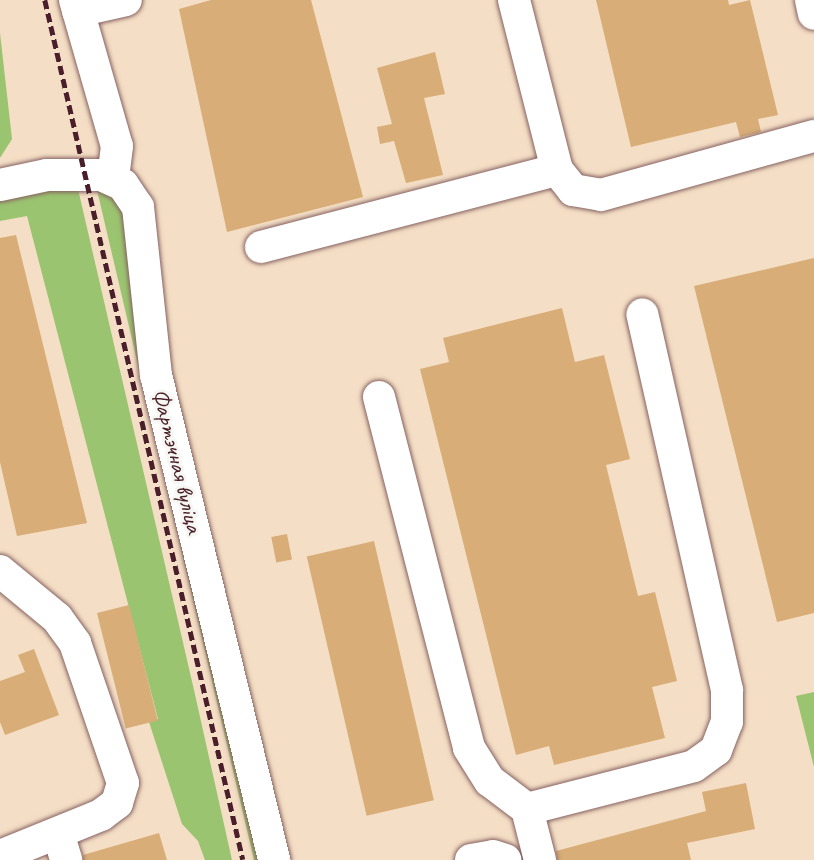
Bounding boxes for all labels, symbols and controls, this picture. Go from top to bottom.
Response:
street label: Фартэчная вуліца [145,387,209,535]

